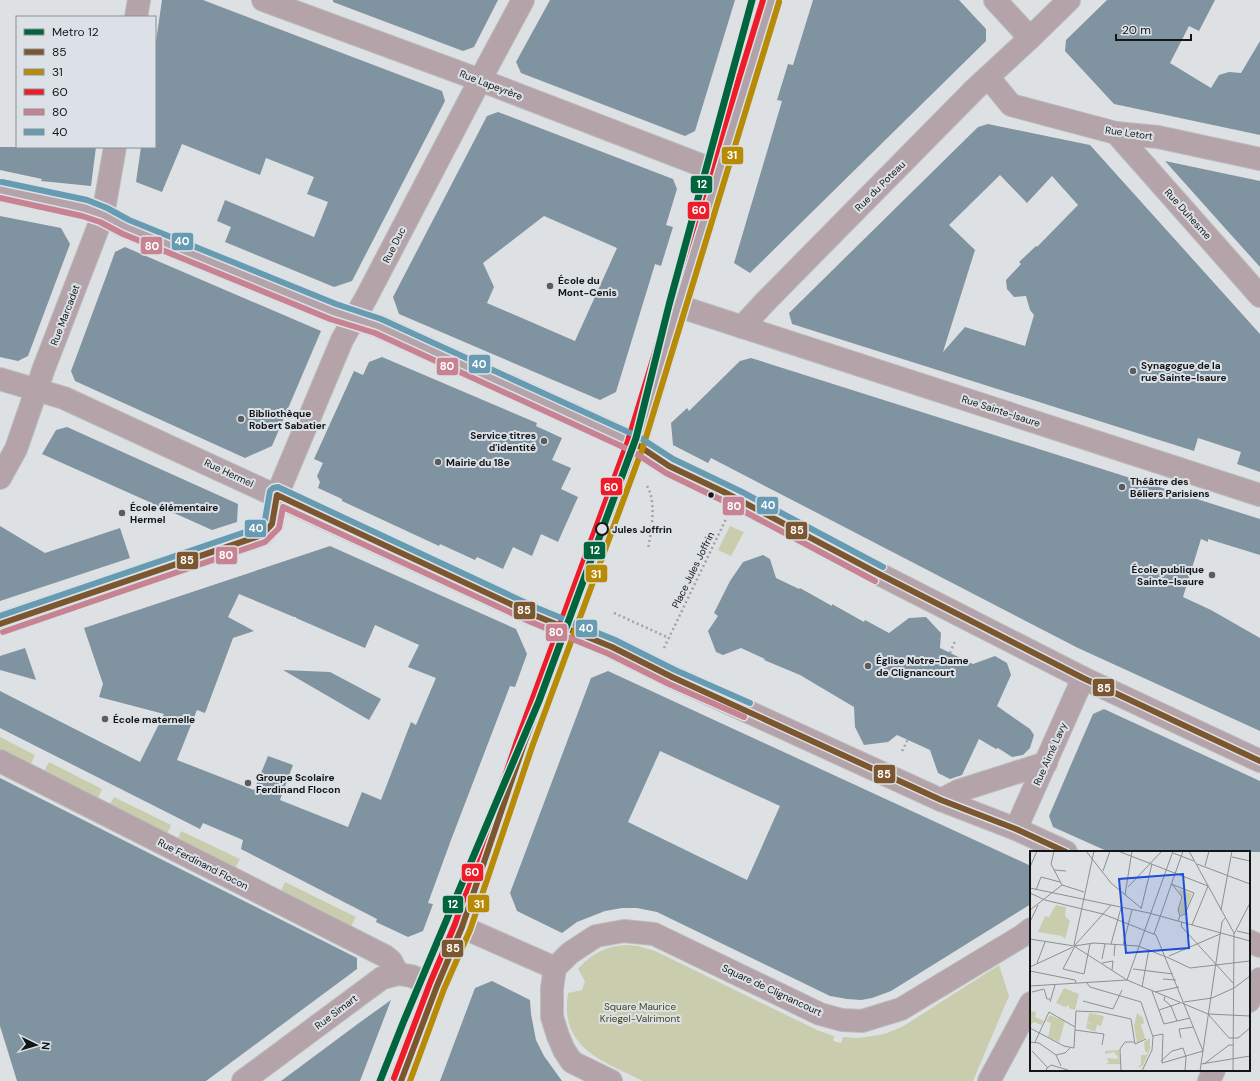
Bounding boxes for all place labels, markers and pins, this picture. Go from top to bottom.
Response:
place label: École du Mont-Cenis [558,274,617,299]
marker: École du Mont-Cenis [545,281,555,291]
place label: Synagogue de la rue Sainte-Isaure [1141,359,1227,384]
marker: Synagogue de la rue Sainte-Isaure [1128,366,1138,376]
place label: Bibliothèque Robert Sabatier [249,407,326,432]
marker: Bibliothèque Robert Sabatier [236,414,246,424]
place label: Service titres d'identité [470,429,536,454]
marker: Service titres d'identité [539,436,549,446]
place label: Mairie du 18e [446,456,510,469]
marker: Mairie du 18e [433,457,443,467]
place label: Théâtre des Béliers Parisiens [1130,475,1210,500]
marker: Théâtre des Béliers Parisiens [1117,482,1127,492]
unlabelled marker [706,490,716,500]
place label: École élémentaire Hermel [130,501,218,526]
marker: École élémentaire Hermel [117,508,127,518]
marker: Jules Joffrin [595,522,609,536]
place label: Jules Joffrin [612,523,672,536]
place label: École publique Sainte-Isaure [1132,563,1204,588]
marker: École publique Sainte-Isaure [1207,570,1217,580]
place label: Église Notre-Dame de Clignancourt [876,654,969,679]
marker: Église Notre-Dame de Clignancourt [863,661,873,671]
place label: École maternelle [113,713,195,726]
marker: École maternelle [100,714,110,724]
place label: Groupe Scolaire Ferdinand Flocon [256,771,340,796]
marker: Groupe Scolaire Ferdinand Flocon [243,778,253,788]

